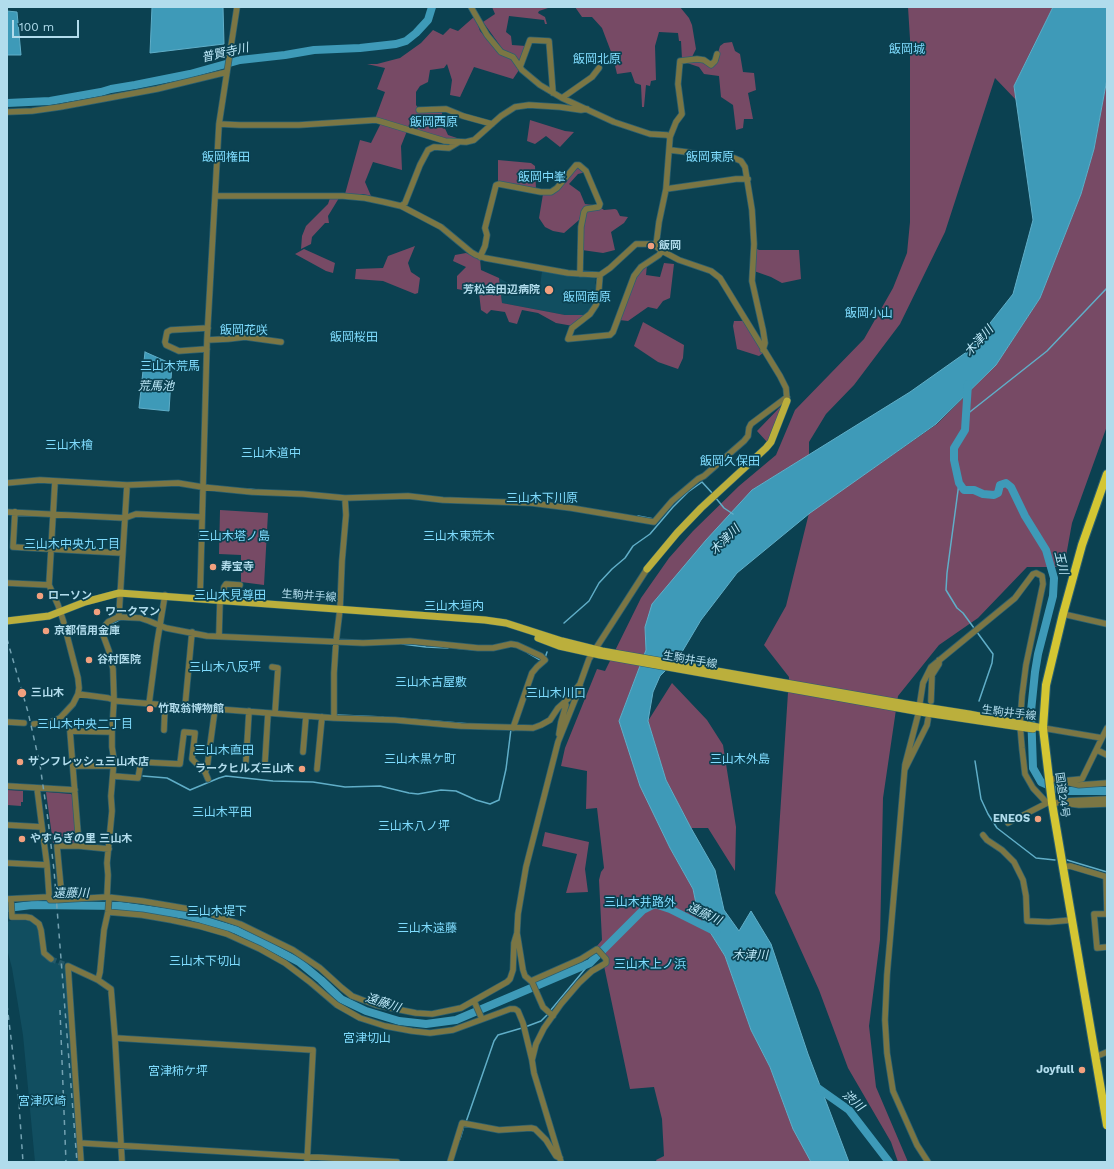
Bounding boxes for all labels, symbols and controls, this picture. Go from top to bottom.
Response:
scale bar [14,12,81,38]
text: 100 m [19,20,54,34]
water label: 普賢寺川 [200,41,250,65]
district label: 飯岡城 [889,42,925,56]
district label: 飯岡北原 [573,52,621,66]
district label: 飯岡西原 [410,115,458,129]
district label: 飯岡権田 [202,150,250,164]
district label: 飯岡東原 [686,150,734,164]
district label: 飯岡中峯 [518,170,566,184]
place label: 飯岡 [659,239,681,253]
marker: 飯岡 [646,241,656,251]
place label: 芳松会田辺病院 [463,283,540,297]
marker: 芳松会田辺病院 [543,284,555,296]
district label: 飯岡南原 [563,290,611,304]
district label: 飯岡小山 [845,306,893,320]
district label: 飯岡花咲 [220,323,268,337]
water label: 木津川 [962,323,996,359]
district label: 飯岡桜田 [330,330,378,344]
district label: 三山木荒馬 [140,359,200,373]
water label: 荒馬池 [138,379,174,393]
district label: 三山木檜 [45,438,93,452]
district label: 三山木道中 [241,446,301,460]
district label: 飯岡久保田 [700,454,760,468]
district label: 三山木下川原 [506,491,578,505]
water label: 木津川 [707,522,743,558]
district label: 三山木塔ノ島 [198,529,270,543]
district label: 三山木東荒木 [423,529,495,543]
district label: 三山木中央九丁目 [24,537,120,551]
water label: 玉川 [1051,550,1071,576]
place label: 寿宝寺 [221,560,254,574]
marker: 寿宝寺 [208,562,218,572]
street label: 生駒井手線 [281,587,337,605]
district label: 三山木見尊田 [194,588,266,602]
place label: ローソン [48,589,92,603]
marker: ローソン [35,591,45,601]
district label: 三山木垣内 [424,599,484,613]
place label: ワークマン [105,605,160,619]
marker: ワークマン [92,607,102,617]
place label: 京都信用金庫 [54,624,120,638]
marker: 京都信用金庫 [41,626,51,636]
street label: 生駒井手線 [662,649,718,671]
place label: 谷村医院 [97,653,141,667]
marker: 谷村医院 [84,655,94,665]
district label: 三山木八反坪 [189,660,261,674]
district label: 三山木古屋敷 [395,675,467,689]
place label: 三山木 [31,686,64,700]
district label: 三山木川口 [526,686,586,700]
marker: 三山木 [16,687,28,699]
place label: 竹取翁博物館 [158,702,224,716]
street label: 生駒井手線 [981,703,1037,723]
marker: 竹取翁博物館 [145,704,155,714]
district label: 三山木中央二丁目 [37,717,133,731]
district label: 三山木直田 [194,743,254,757]
district label: 三山木黒ケ町 [384,752,456,766]
district label: 三山木外島 [710,752,770,766]
place label: サンフレッシュ三山木店 [28,755,149,769]
marker: サンフレッシュ三山木店 [15,757,25,767]
place label: ラークヒルズ三山木 [195,762,294,776]
marker: ラークヒルズ三山木 [297,764,307,774]
street label: 国道24号 [1052,771,1072,819]
district label: 三山木平田 [192,805,252,819]
place label: ENEOS [993,812,1030,826]
marker: ENEOS [1033,814,1043,824]
district label: 三山木八ノ坪 [378,819,450,833]
place label: やすらぎの里 三山木 [30,832,132,846]
marker: やすらぎの里 三山木 [17,834,27,844]
water label: 遠藤川 [53,886,89,900]
district label: 三山木井路外 [604,895,676,909]
water label: 遠藤川 [685,900,723,928]
district label: 三山木堤下 [187,904,247,918]
district label: 三山木遠藤 [397,921,457,935]
water label: 木津川 [732,948,768,962]
district label: 三山木下切山 [169,954,241,968]
district label: 三山木上ノ浜 [614,957,686,971]
water label: 遠藤川 [364,991,402,1015]
district label: 宮津切山 [343,1031,391,1045]
place label: Joyfull [1036,1063,1074,1077]
district label: 宮津柿ケ坪 [148,1064,208,1078]
marker: Joyfull [1077,1065,1087,1075]
water label: 渋川 [839,1088,867,1114]
district label: 宮津灰崎 [18,1094,66,1108]

